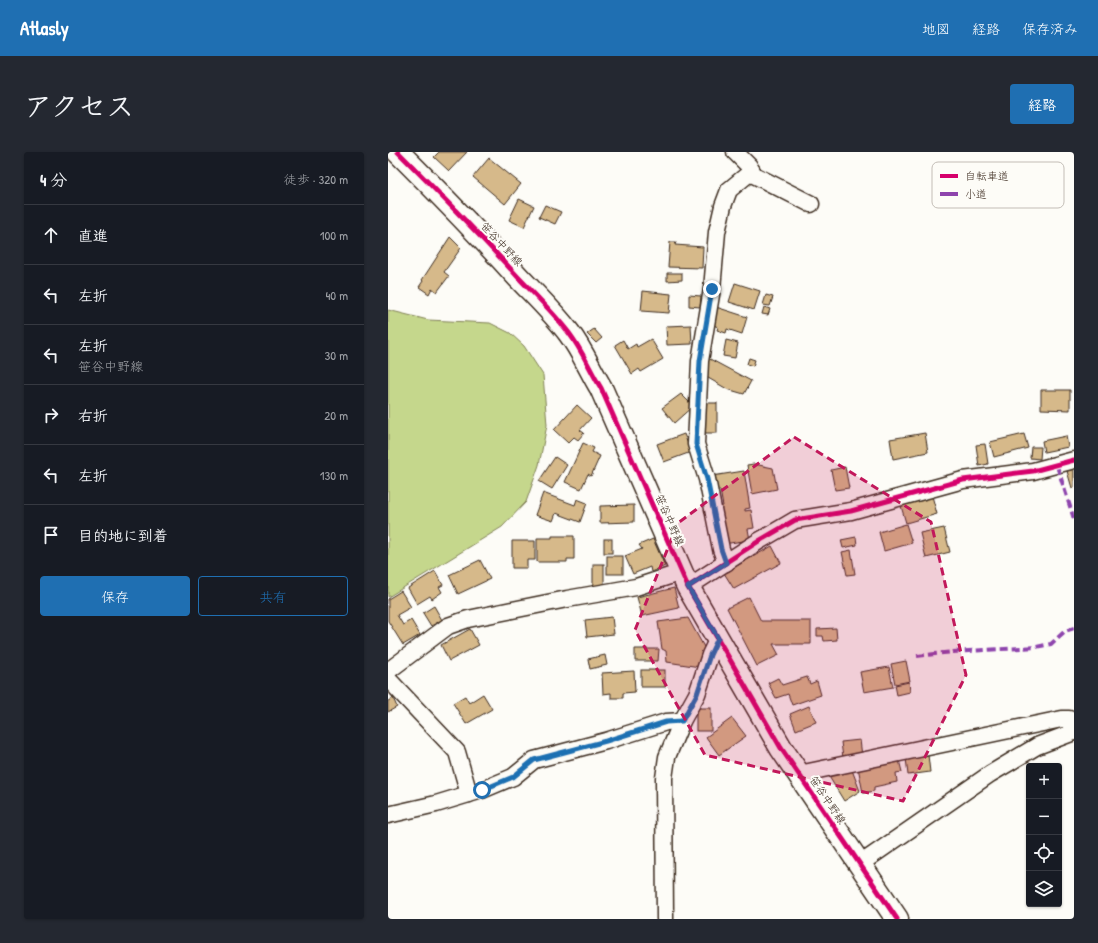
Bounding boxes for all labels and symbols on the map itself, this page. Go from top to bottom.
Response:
legend [932,162,1064,208]
text: 自転車道 [965,169,1009,183]
text: 小道 [965,187,987,201]
street label: 笹谷中野線 [478,219,526,269]
route end [703,280,721,298]
street label: 笹谷中野線 [652,492,688,548]
street label: 笹谷中野線 [807,773,849,827]
route start [473,781,491,799]

